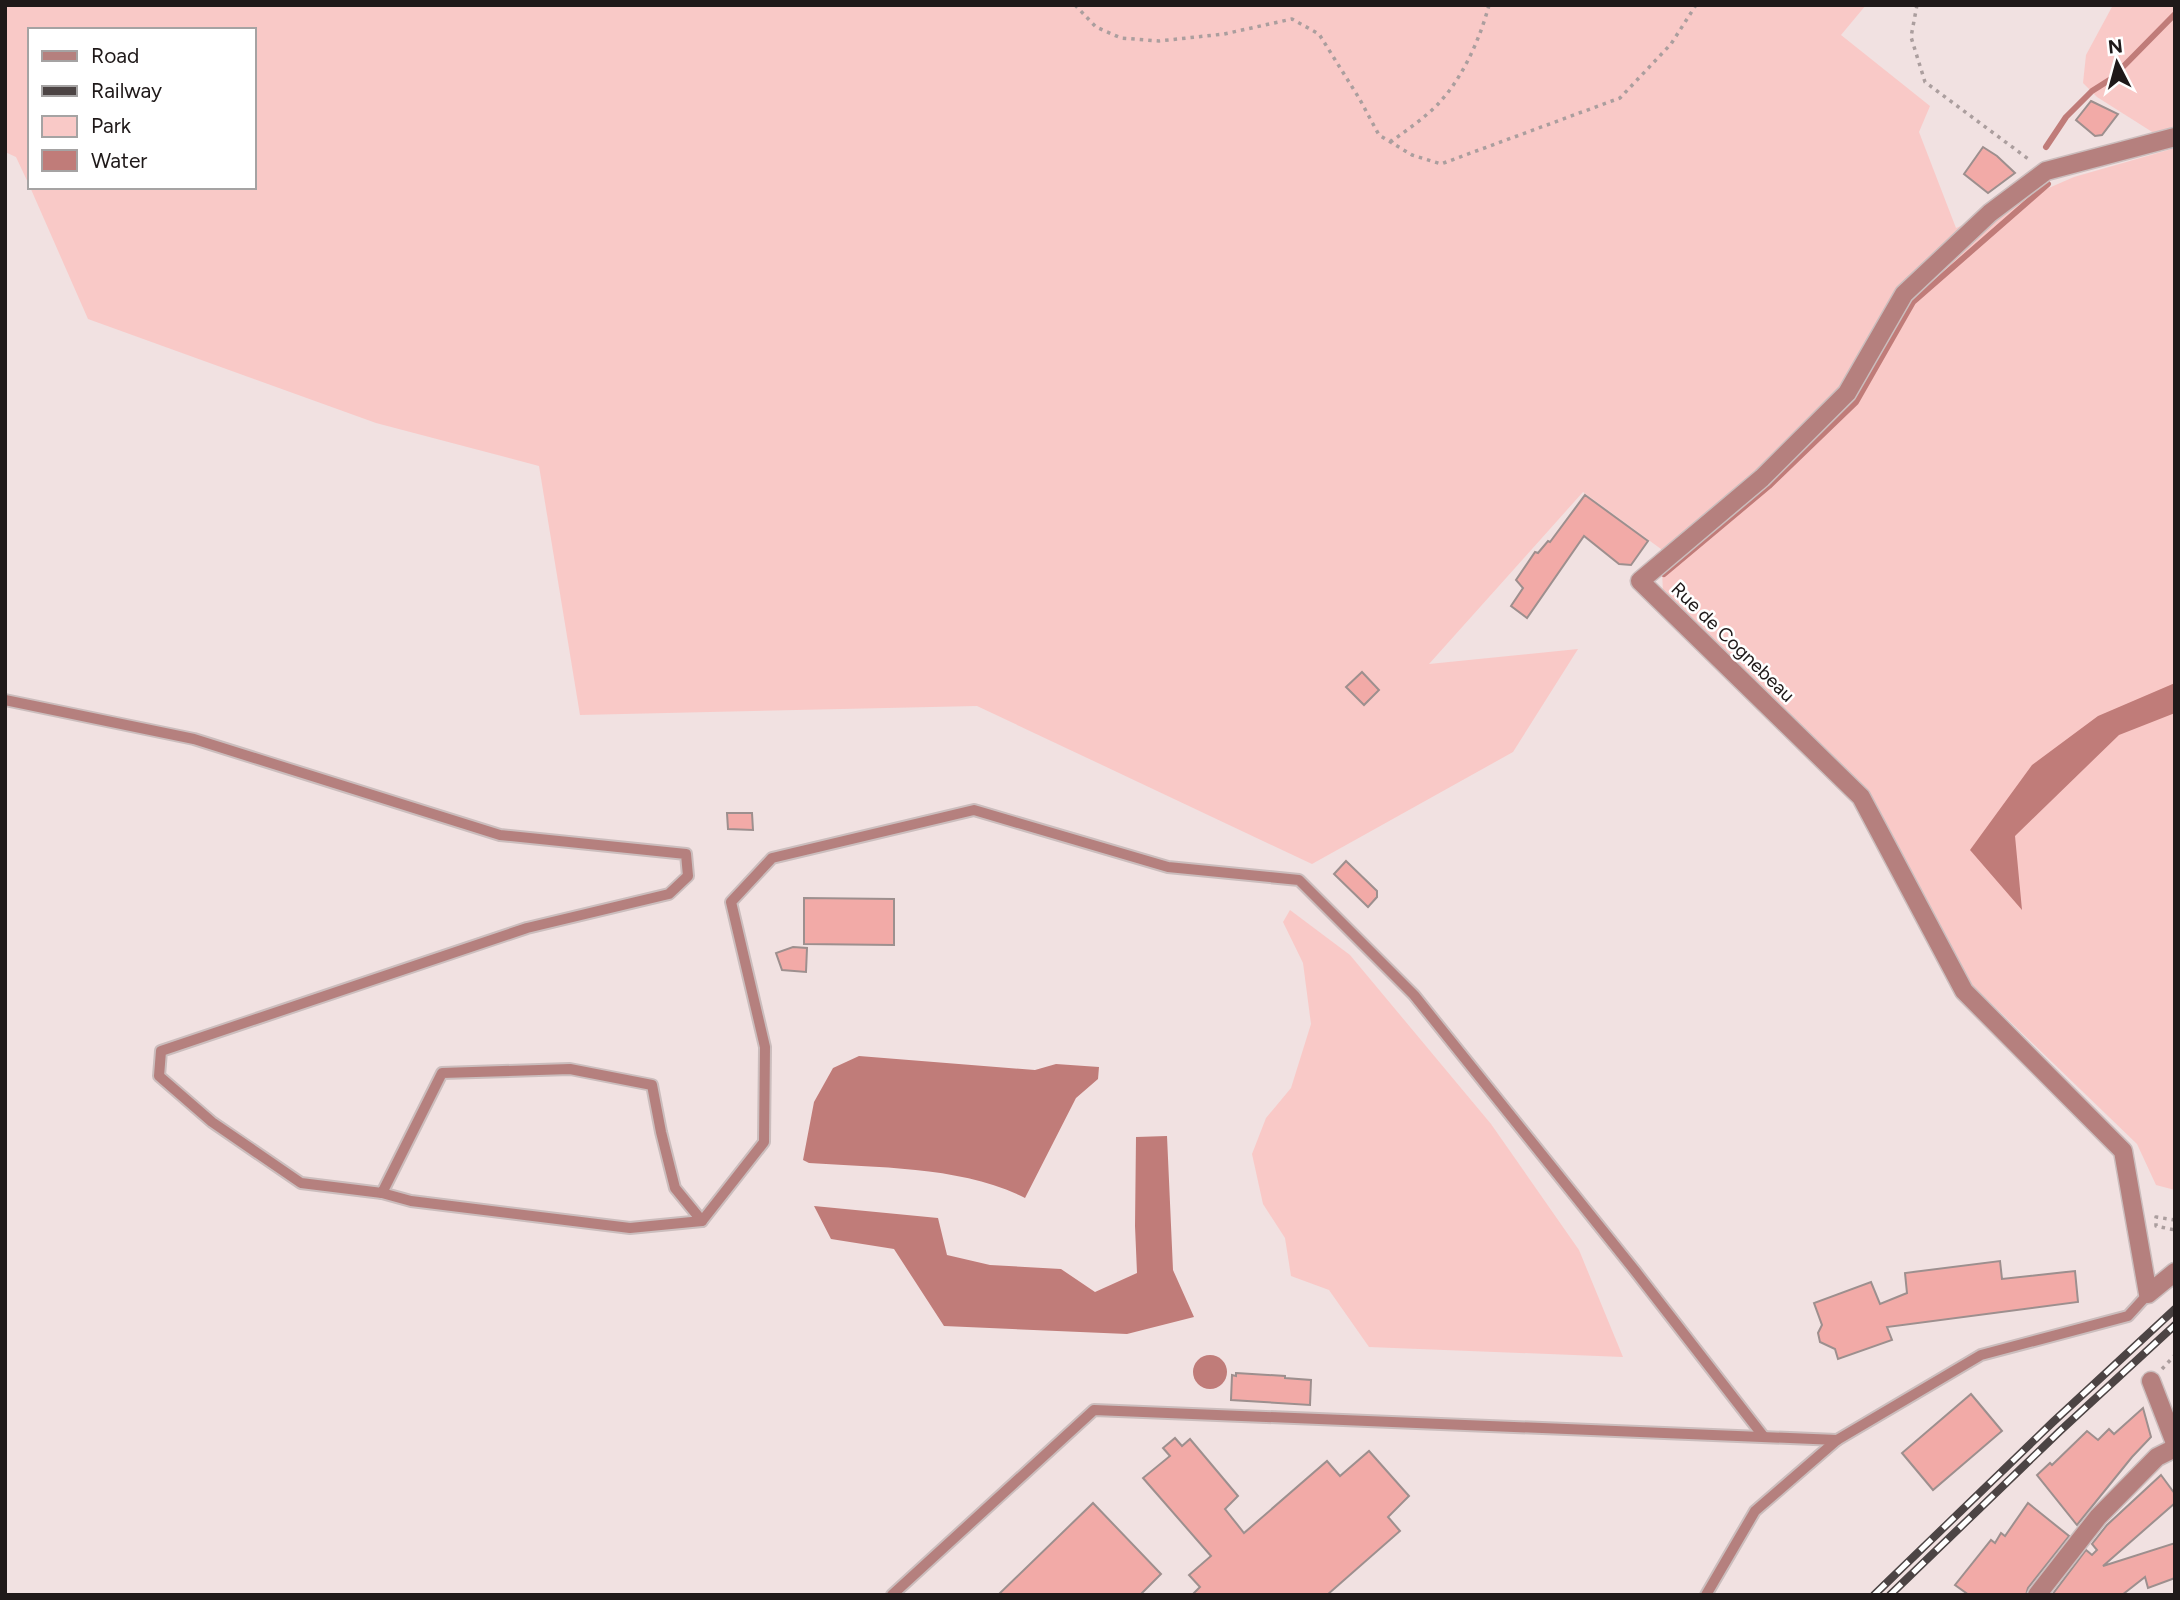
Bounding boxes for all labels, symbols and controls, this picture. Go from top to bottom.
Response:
legend [28,28,256,189]
north arrow [2082,28,2152,98]
text: N [2107,34,2124,59]
text: Road [91,43,139,68]
text: Railway [91,78,162,103]
text: Park [91,113,132,138]
text: Water [91,148,147,173]
street label: Rue de Cognebeau [1667,577,1799,707]

